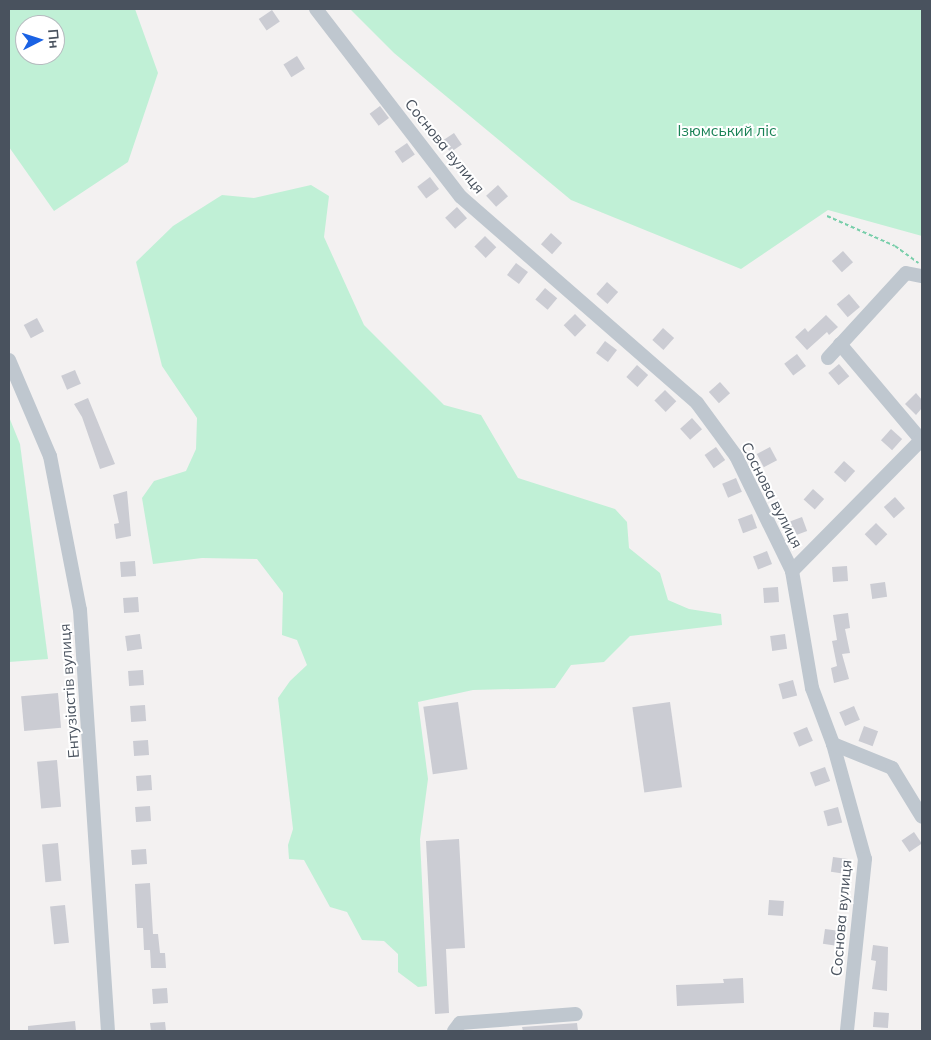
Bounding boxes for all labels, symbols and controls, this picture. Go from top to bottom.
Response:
north arrow [15,15,65,65]
text: Пн [44,28,64,49]
street label: Соснова вулиця [401,95,489,197]
park label: Ізюмський ліс [677,122,777,140]
street label: Соснова вулиця [737,439,807,551]
street label: Ентузіастів вулиця [55,623,83,759]
street label: Соснова вулиця [827,859,855,977]

